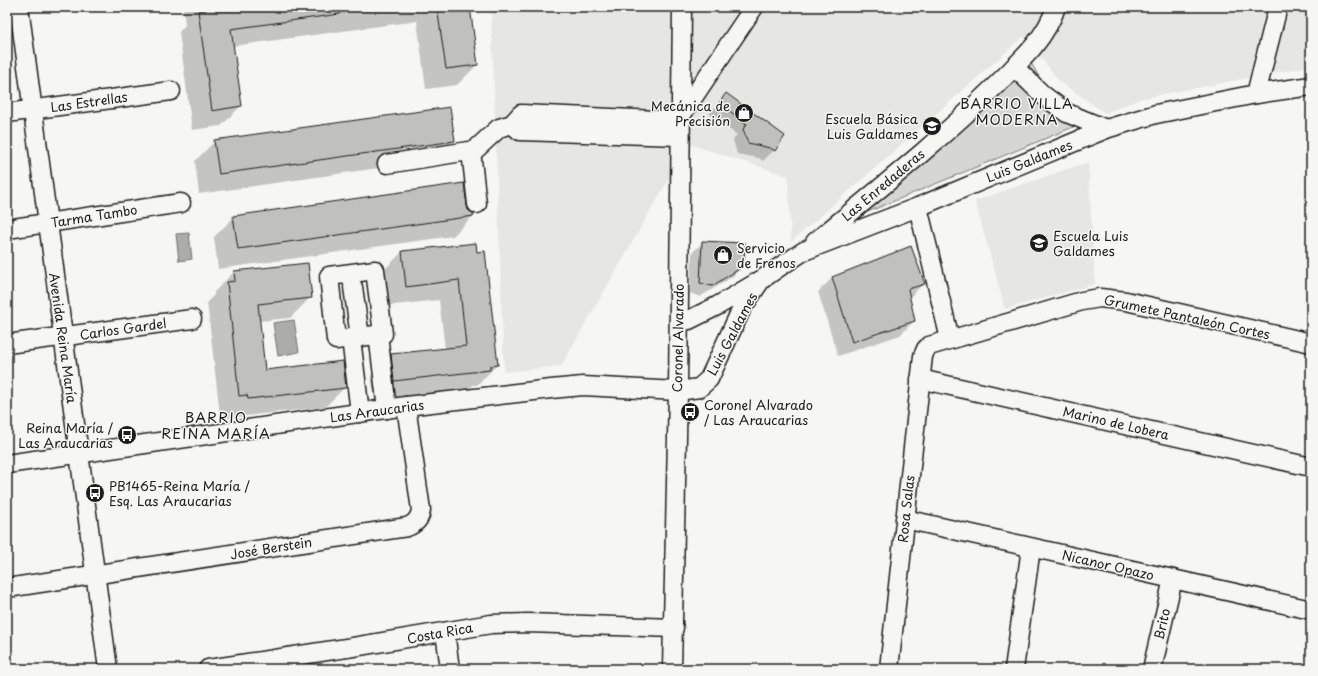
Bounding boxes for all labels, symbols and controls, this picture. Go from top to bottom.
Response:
street label: Las Estrellas [49,87,129,116]
district label: BARRIO VILLA MODERNA [960,93,1074,130]
place label: Mecánica de Precisión [651,96,730,130]
shop icon: Mecánica de Precisión [733,102,755,124]
place label: Escuela Básica Luis Galdames [825,109,919,143]
school or university icon: Escuela Básica Luis Galdames [921,115,943,137]
street label: Luis Galdames [983,135,1075,186]
street label: Las Enredaderas [837,144,928,225]
street label: Tarma Tambo [49,199,139,232]
place label: Escuela Luis Galdames [1053,226,1129,260]
school or university icon: Escuela Luis Galdames [1028,232,1050,254]
place label: Servicio de Frenos [737,238,796,272]
shop icon: Servicio de Frenos [712,244,734,266]
street label: Avenida Reina María [45,271,82,405]
street label: Coronel Alvarado [667,283,688,393]
street label: Luis Galdames [702,289,761,379]
street label: Grumete Pantaleón Cortes [1102,290,1272,343]
street label: Carlos Gardel [78,313,168,344]
street label: Las Araucarias [329,395,425,426]
place label: Coronel Alvarado / Las Araucarias [704,395,813,429]
bus stop icon: Coronel Alvarado / Las Araucarias [679,401,701,423]
street label: Marino de Lobera [1061,401,1171,444]
district label: BARRIO REINA MARÍA [161,407,271,444]
place label: Reina María / Las Araucarias [18,418,114,452]
bus stop icon: Reina María / Las Araucarias [116,424,138,446]
street label: Rosa Salas [893,474,919,544]
place label: PB1465-Reina María / Esq. Las Araucarias [109,476,251,510]
bus stop icon: PB1465-Reina María / Esq. Las Araucarias [84,482,106,504]
street label: José Berstein [229,532,313,563]
street label: Nicanor Opazo [1060,545,1156,584]
street label: Brito [1149,606,1174,641]
street label: Costa Rica [405,617,475,648]

